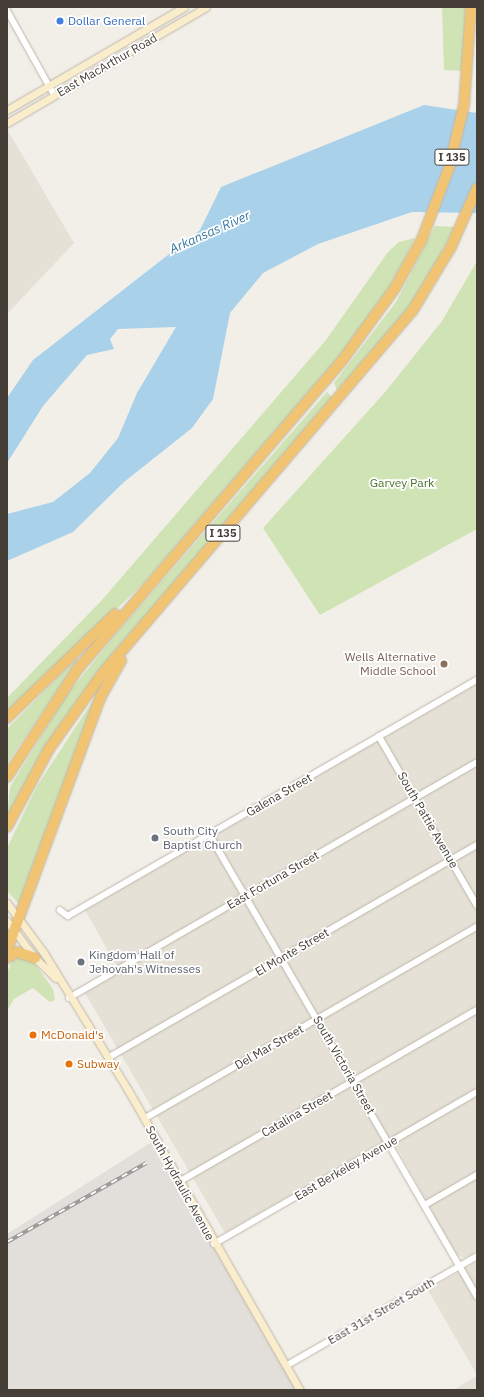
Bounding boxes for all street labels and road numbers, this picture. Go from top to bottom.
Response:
street label: East MacArthur Road [54,30,160,100]
road number: I 135 [434,148,470,166]
road number: I 135 [205,524,241,542]
street label: South Pattie Avenue [395,769,461,871]
street label: Galena Street [244,770,314,820]
street label: East Fortuna Street [224,848,322,912]
street label: El Monte Street [253,925,331,979]
street label: South Victoria Street [310,1013,378,1117]
street label: Del Mar Street [232,1022,306,1072]
street label: Catalina Street [259,1088,335,1140]
street label: South Hydraulic Avenue [143,1123,217,1243]
street label: East Berkeley Avenue [292,1133,400,1203]
street label: East 31st Street South [325,1275,437,1347]

